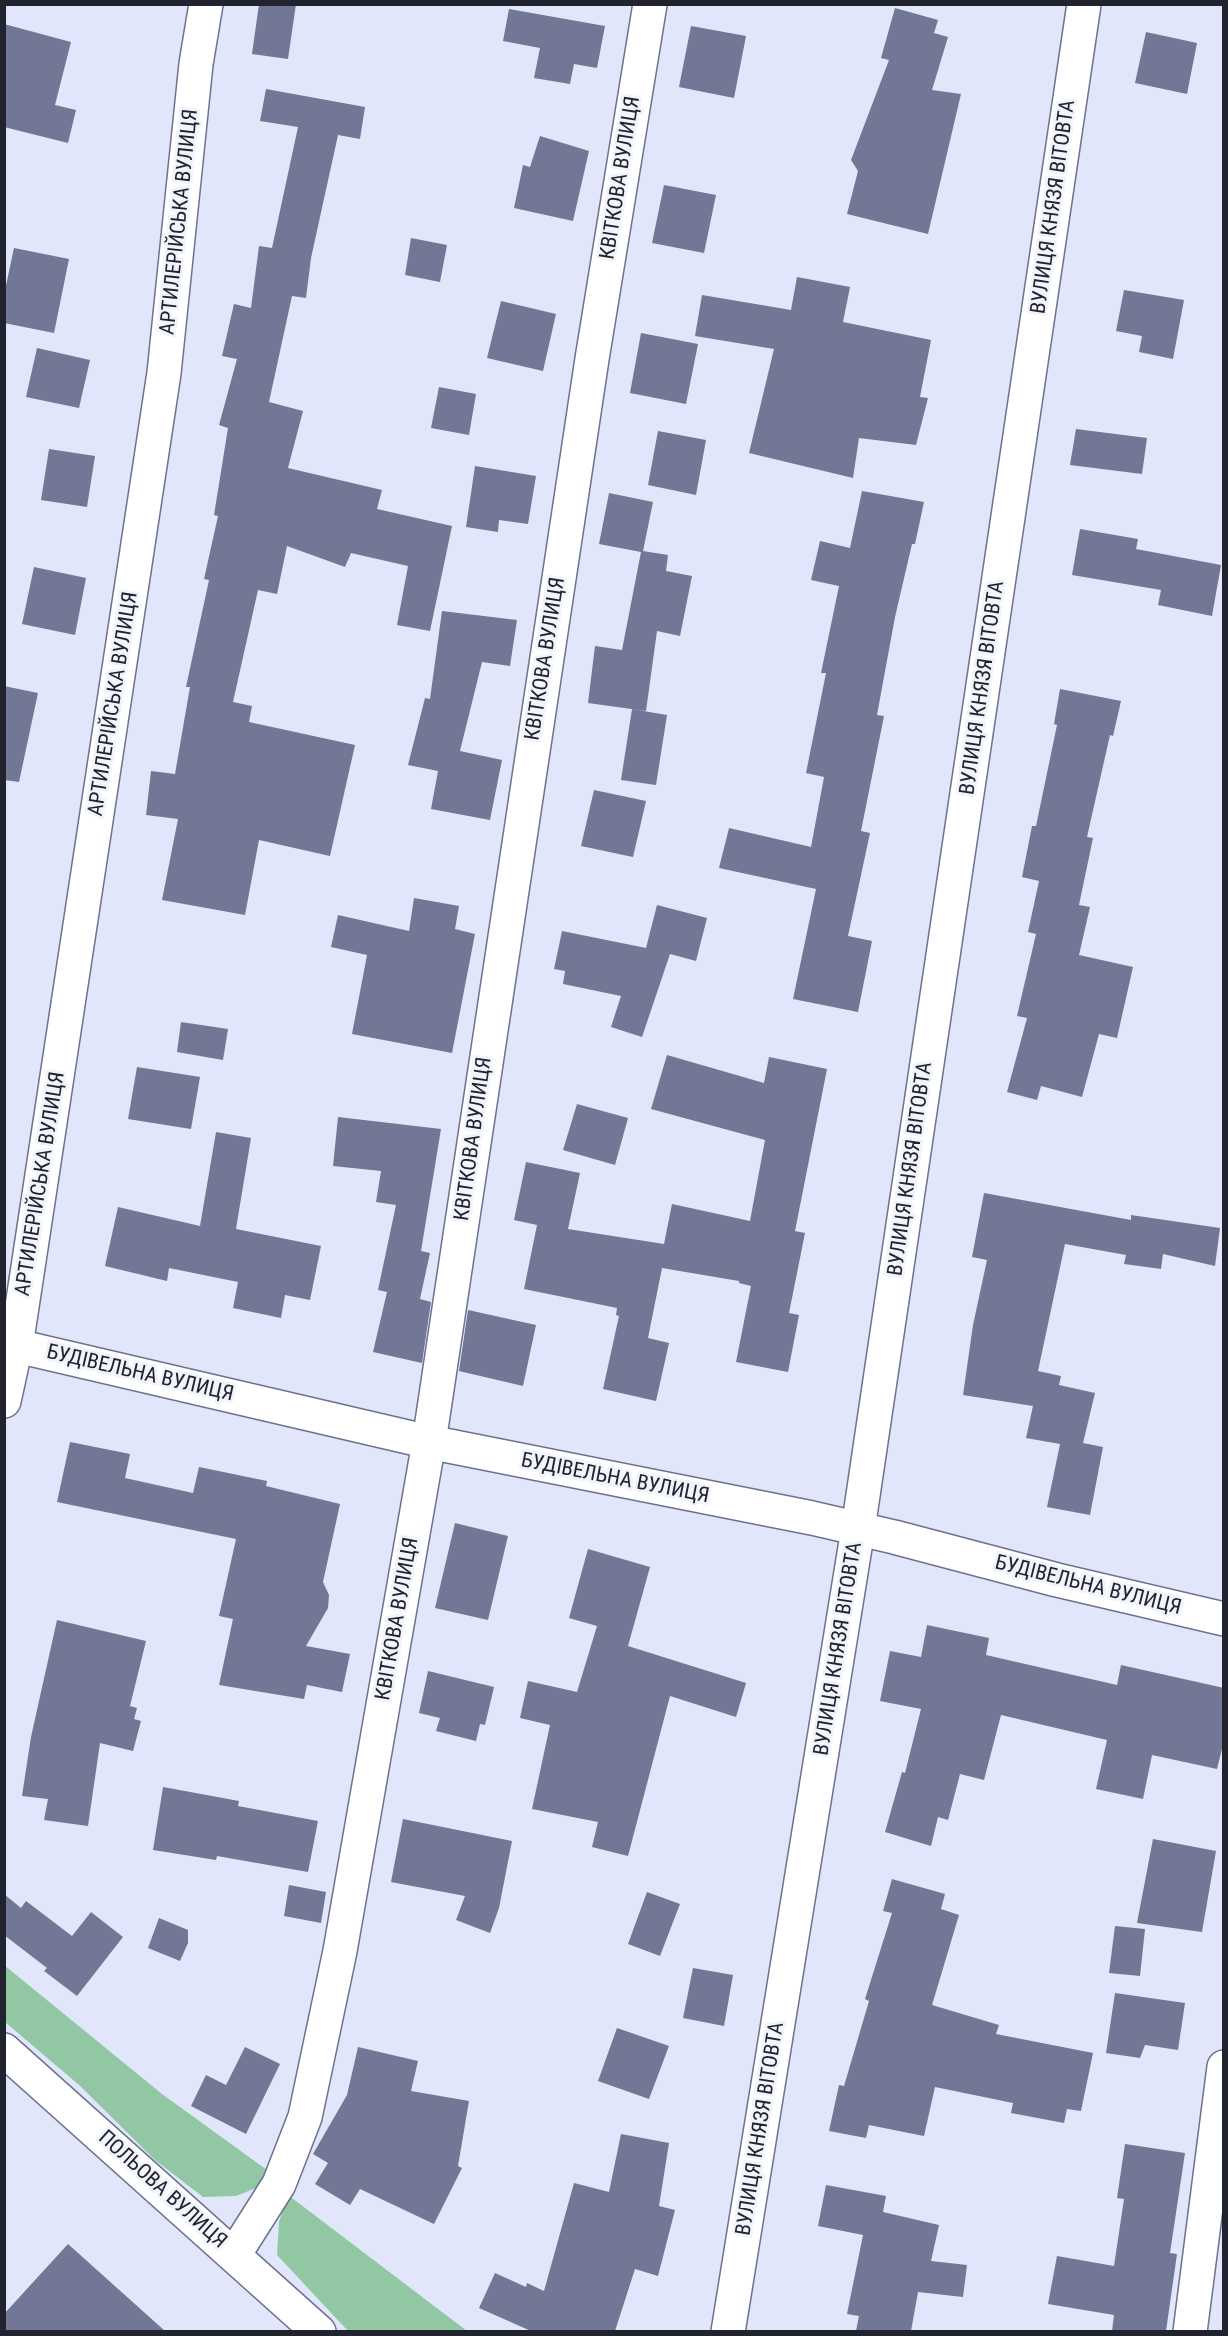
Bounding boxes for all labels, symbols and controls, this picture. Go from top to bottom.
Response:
street label: КВІТКОВА ВУЛИЦЯ [596,95,646,261]
street label: ВУЛИЦЯ КНЯЗЯ ВІТОВТА [1027,99,1081,315]
street label: АРТИЛЕРІЙСЬКА ВУЛИЦЯ [156,108,204,336]
street label: КВІТКОВА ВУЛИЦЯ [521,576,571,742]
street label: ВУЛИЦЯ КНЯЗЯ ВІТОВТА [956,580,1010,796]
street label: АРТИЛЕРІЙСЬКА ВУЛИЦЯ [84,590,144,818]
street label: КВІТКОВА ВУЛИЦЯ [450,1056,498,1222]
street label: ВУЛИЦЯ КНЯЗЯ ВІТОВТА [884,1061,938,1277]
street label: АРТИЛЕРІЙСЬКА ВУЛИЦЯ [11,1070,71,1298]
street label: БУДІВЕЛЬНА ВУЛИЦЯ [44,1340,236,1408]
street label: БУДІВЕЛЬНА ВУЛИЦЯ [519,1448,711,1510]
street label: КВІТКОВА ВУЛИЦЯ [371,1536,425,1702]
street label: ВУЛИЦЯ КНЯЗЯ ВІТОВТА [810,1541,868,1757]
street label: БУДІВЕЛЬНА ВУЛИЦЯ [992,1551,1184,1621]
street label: ВУЛИЦЯ КНЯЗЯ ВІТОВТА [732,2021,790,2237]
street label: ПОЛЬОВА ВУЛИЦЯ [93,2126,231,2254]

